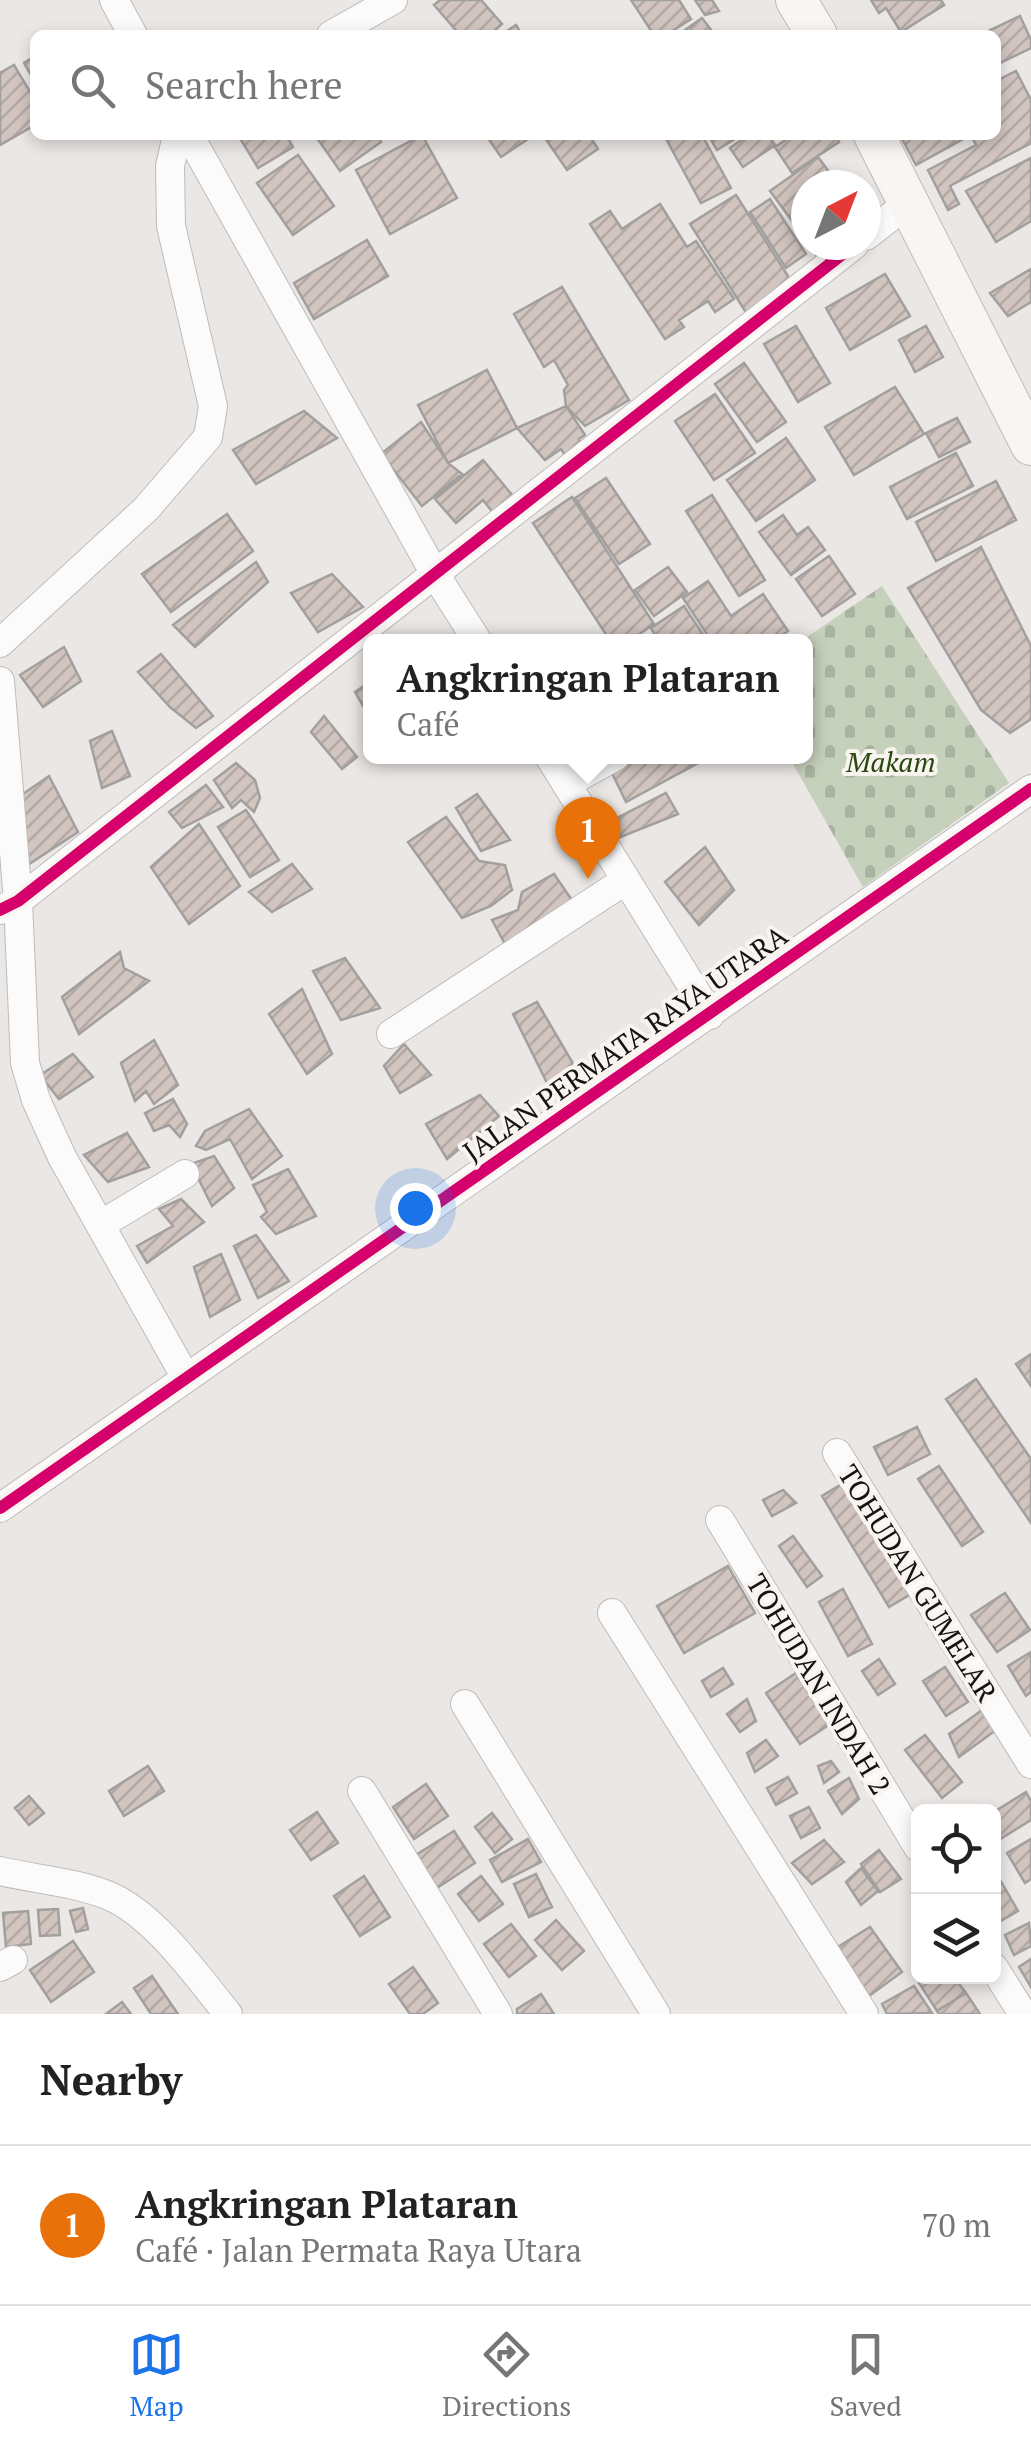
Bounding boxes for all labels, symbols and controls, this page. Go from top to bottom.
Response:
search box [30,30,1001,140]
icon: search [65,58,120,113]
text: Search here [145,60,343,110]
north arrow [791,170,881,260]
popup [363,634,813,764]
text: Angkringan Plataran [396,653,780,703]
text: Café [396,703,460,745]
park label: Makam [845,743,936,780]
pin: 1 [556,796,620,879]
street label: JALAN PERMATA RAYA UTARA [455,916,795,1169]
your location [390,1183,441,1234]
street label: TOHUDAN GUMELAR [830,1458,1006,1708]
street label: TOHUDAN INDAH 2 [738,1567,900,1801]
map controls [911,1804,1001,1984]
button: locate [911,1804,1001,1894]
button: layers [911,1894,1001,1984]
text: Nearby [40,2051,182,2107]
text: Angkringan Plataran [135,2179,518,2229]
text: 1 [63,2204,82,2246]
text: 70 m [921,2204,991,2246]
text: Café · Jalan Permata Raya Utara [135,2229,582,2271]
tab: Map [129,2327,184,2424]
tab: Directions [442,2327,571,2424]
tab: Saved [829,2327,902,2424]

